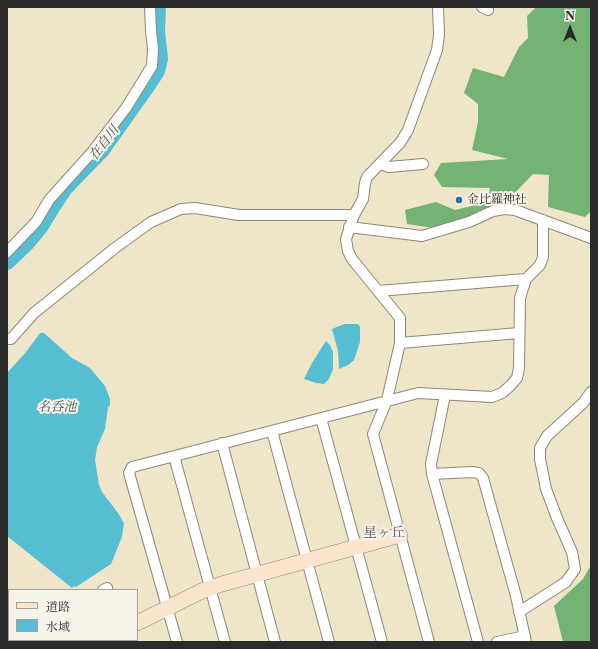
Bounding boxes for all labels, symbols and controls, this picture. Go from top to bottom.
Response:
north arrow [550,8,590,48]
text: N [565,9,575,23]
water label: 在自川 [86,123,122,163]
place label: 金比羅神社 [467,193,527,207]
marker: 金比羅神社 [454,195,464,205]
water label: 名呑池 [38,399,76,415]
district label: 星ヶ丘 [363,525,405,541]
legend [8,589,138,641]
text: 道路 [46,599,70,614]
text: 水域 [46,619,70,634]

